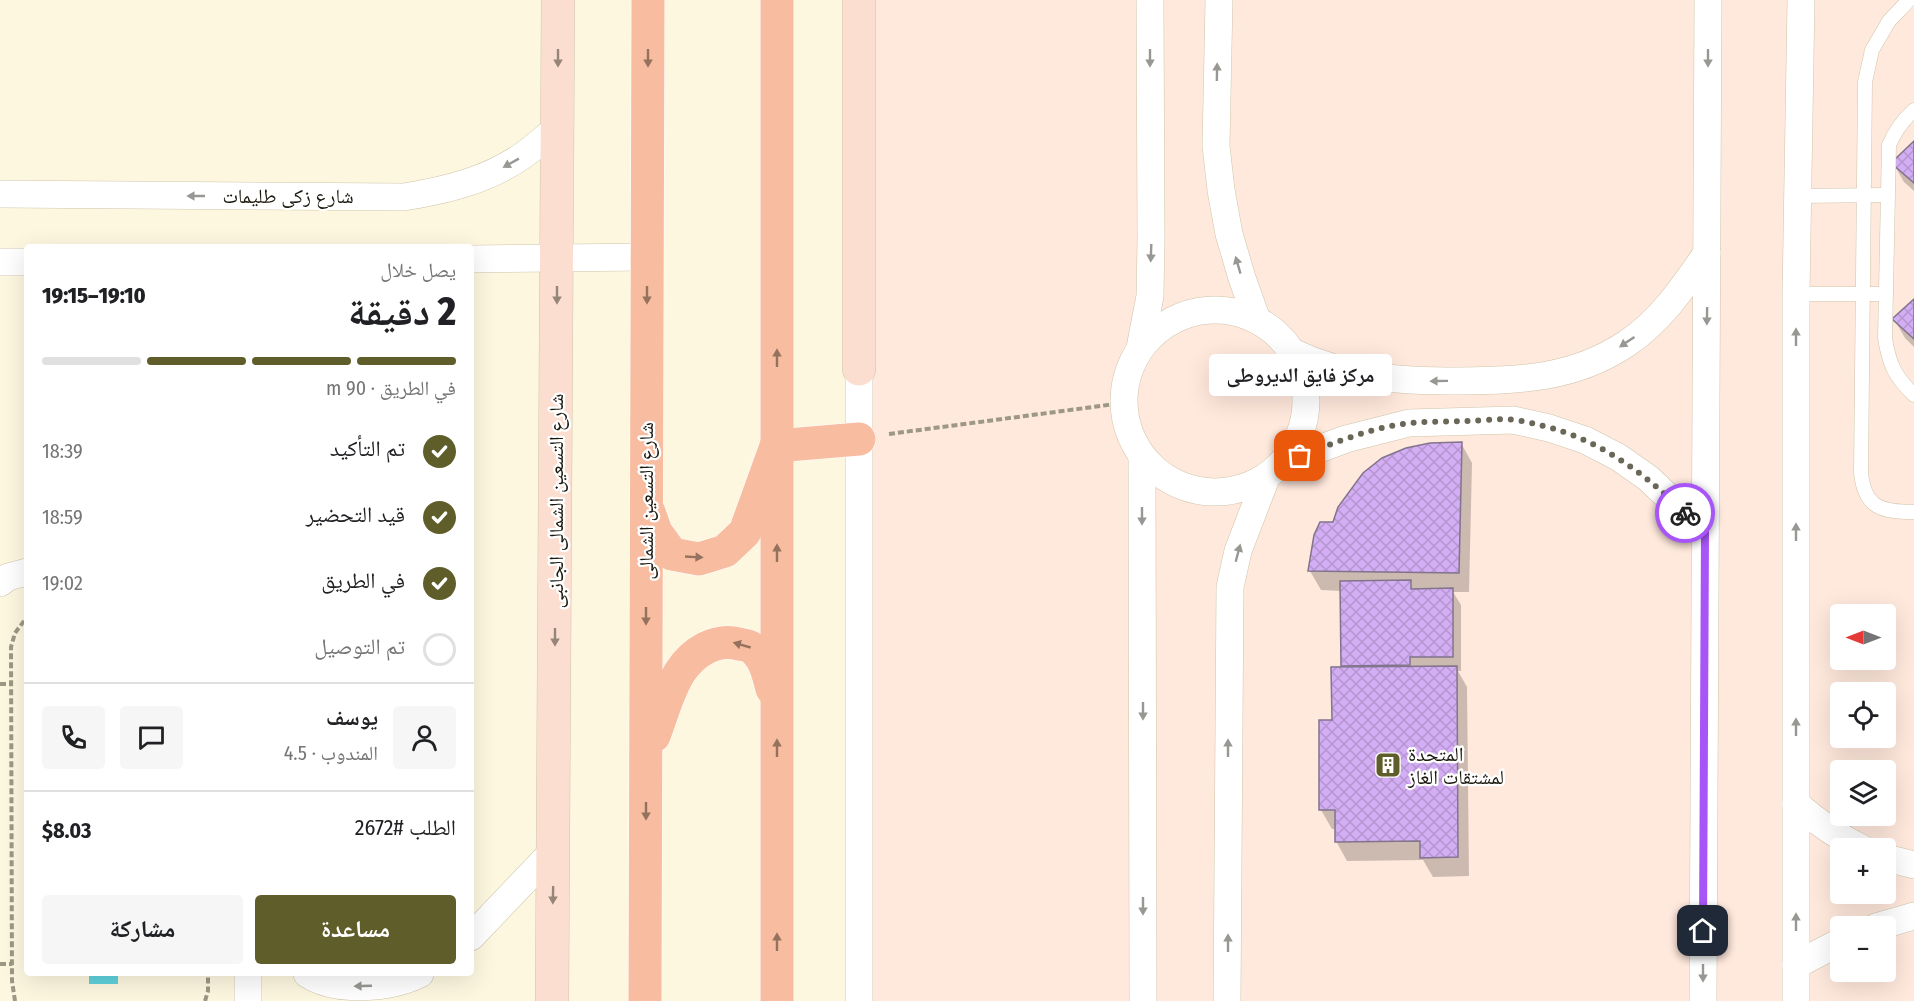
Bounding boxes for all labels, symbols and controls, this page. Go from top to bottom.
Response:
one-way arrow [553,49,563,68]
one-way arrow [643,49,653,68]
one-way arrow [1145,49,1155,68]
one-way arrow [1703,49,1713,68]
one-way arrow [1213,62,1222,81]
one-way arrow [503,157,519,168]
street label: شارع زكى طليمات [222,184,354,209]
one-way arrow [187,191,206,201]
one-way arrow [1146,244,1155,263]
one-way arrow [1233,256,1242,274]
text: يصل خلال [380,258,456,282]
text: 19:10–19:15 [42,282,146,309]
one-way arrow [552,286,562,305]
one-way arrow [642,286,652,305]
text: 2 دقيقة [348,289,456,335]
one-way arrow [1702,307,1712,326]
one-way arrow [1791,327,1801,346]
one-way arrow [1619,336,1635,348]
one-way arrow [772,348,782,367]
callout: مركز فايق الديروطى [1208,354,1392,396]
text: مركز فايق الديروطى [1227,363,1375,387]
text: في الطريق · 90 m [326,376,456,400]
one-way arrow [1430,376,1449,386]
street label: شارع التسعين الشمالى الجانبى [544,394,569,608]
street label: شارع التسعين الشمالى [634,422,659,580]
pin [1274,430,1325,481]
text: تم التأكيد [330,435,405,462]
icon: check [423,435,456,468]
text: 18:39 [42,439,83,463]
icon: bag [1283,439,1316,472]
courier [1655,483,1715,543]
icon: bike [1669,497,1702,530]
text: قيد التحضير [306,501,405,528]
icon: check [423,501,456,534]
text: 18:59 [42,505,83,529]
one-way arrow [1137,507,1147,526]
one-way arrow [1791,522,1801,541]
one-way arrow [772,543,782,562]
one-way arrow [1234,544,1243,562]
one-way arrow [685,552,704,561]
text: في الطريق [321,567,405,594]
icon: check [423,567,456,600]
text: 19:02 [42,571,83,595]
north arrow [1830,604,1896,670]
map controls [1830,604,1896,982]
one-way arrow [641,607,651,626]
one-way arrow [550,628,560,647]
text: تم التوصيل [314,633,405,660]
one-way arrow [733,640,751,649]
button: locate [1830,682,1896,748]
one-way arrow [1138,702,1148,721]
text: يوسف [326,704,378,731]
button: phone [42,706,105,769]
button: chat [120,706,183,769]
button: person [393,706,456,769]
one-way arrow [1791,717,1801,736]
one-way arrow [772,738,782,757]
one-way arrow [1223,738,1233,757]
text: المندوب · 4.5 [284,741,378,765]
place label: المتحدة لمشتقات الغاز [1407,742,1504,789]
building icon: المتحدة لمشتقات الغاز [1373,750,1403,780]
button: layers [1830,760,1896,826]
one-way arrow [641,802,651,821]
text: الطلب #2672 [355,814,456,841]
text: $8.03 [42,817,92,844]
button: + [1830,838,1896,904]
one-way arrow [548,886,558,905]
button: مشاركة [42,895,243,964]
button: مساعدة [255,895,456,964]
one-way arrow [1138,897,1148,916]
pin [1677,905,1728,956]
one-way arrow [1791,912,1801,931]
icon: home [1686,914,1719,947]
button: − [1830,916,1896,982]
one-way arrow [772,933,782,952]
one-way arrow [1223,933,1233,952]
one-way arrow [1698,964,1708,983]
one-way arrow [354,981,373,991]

